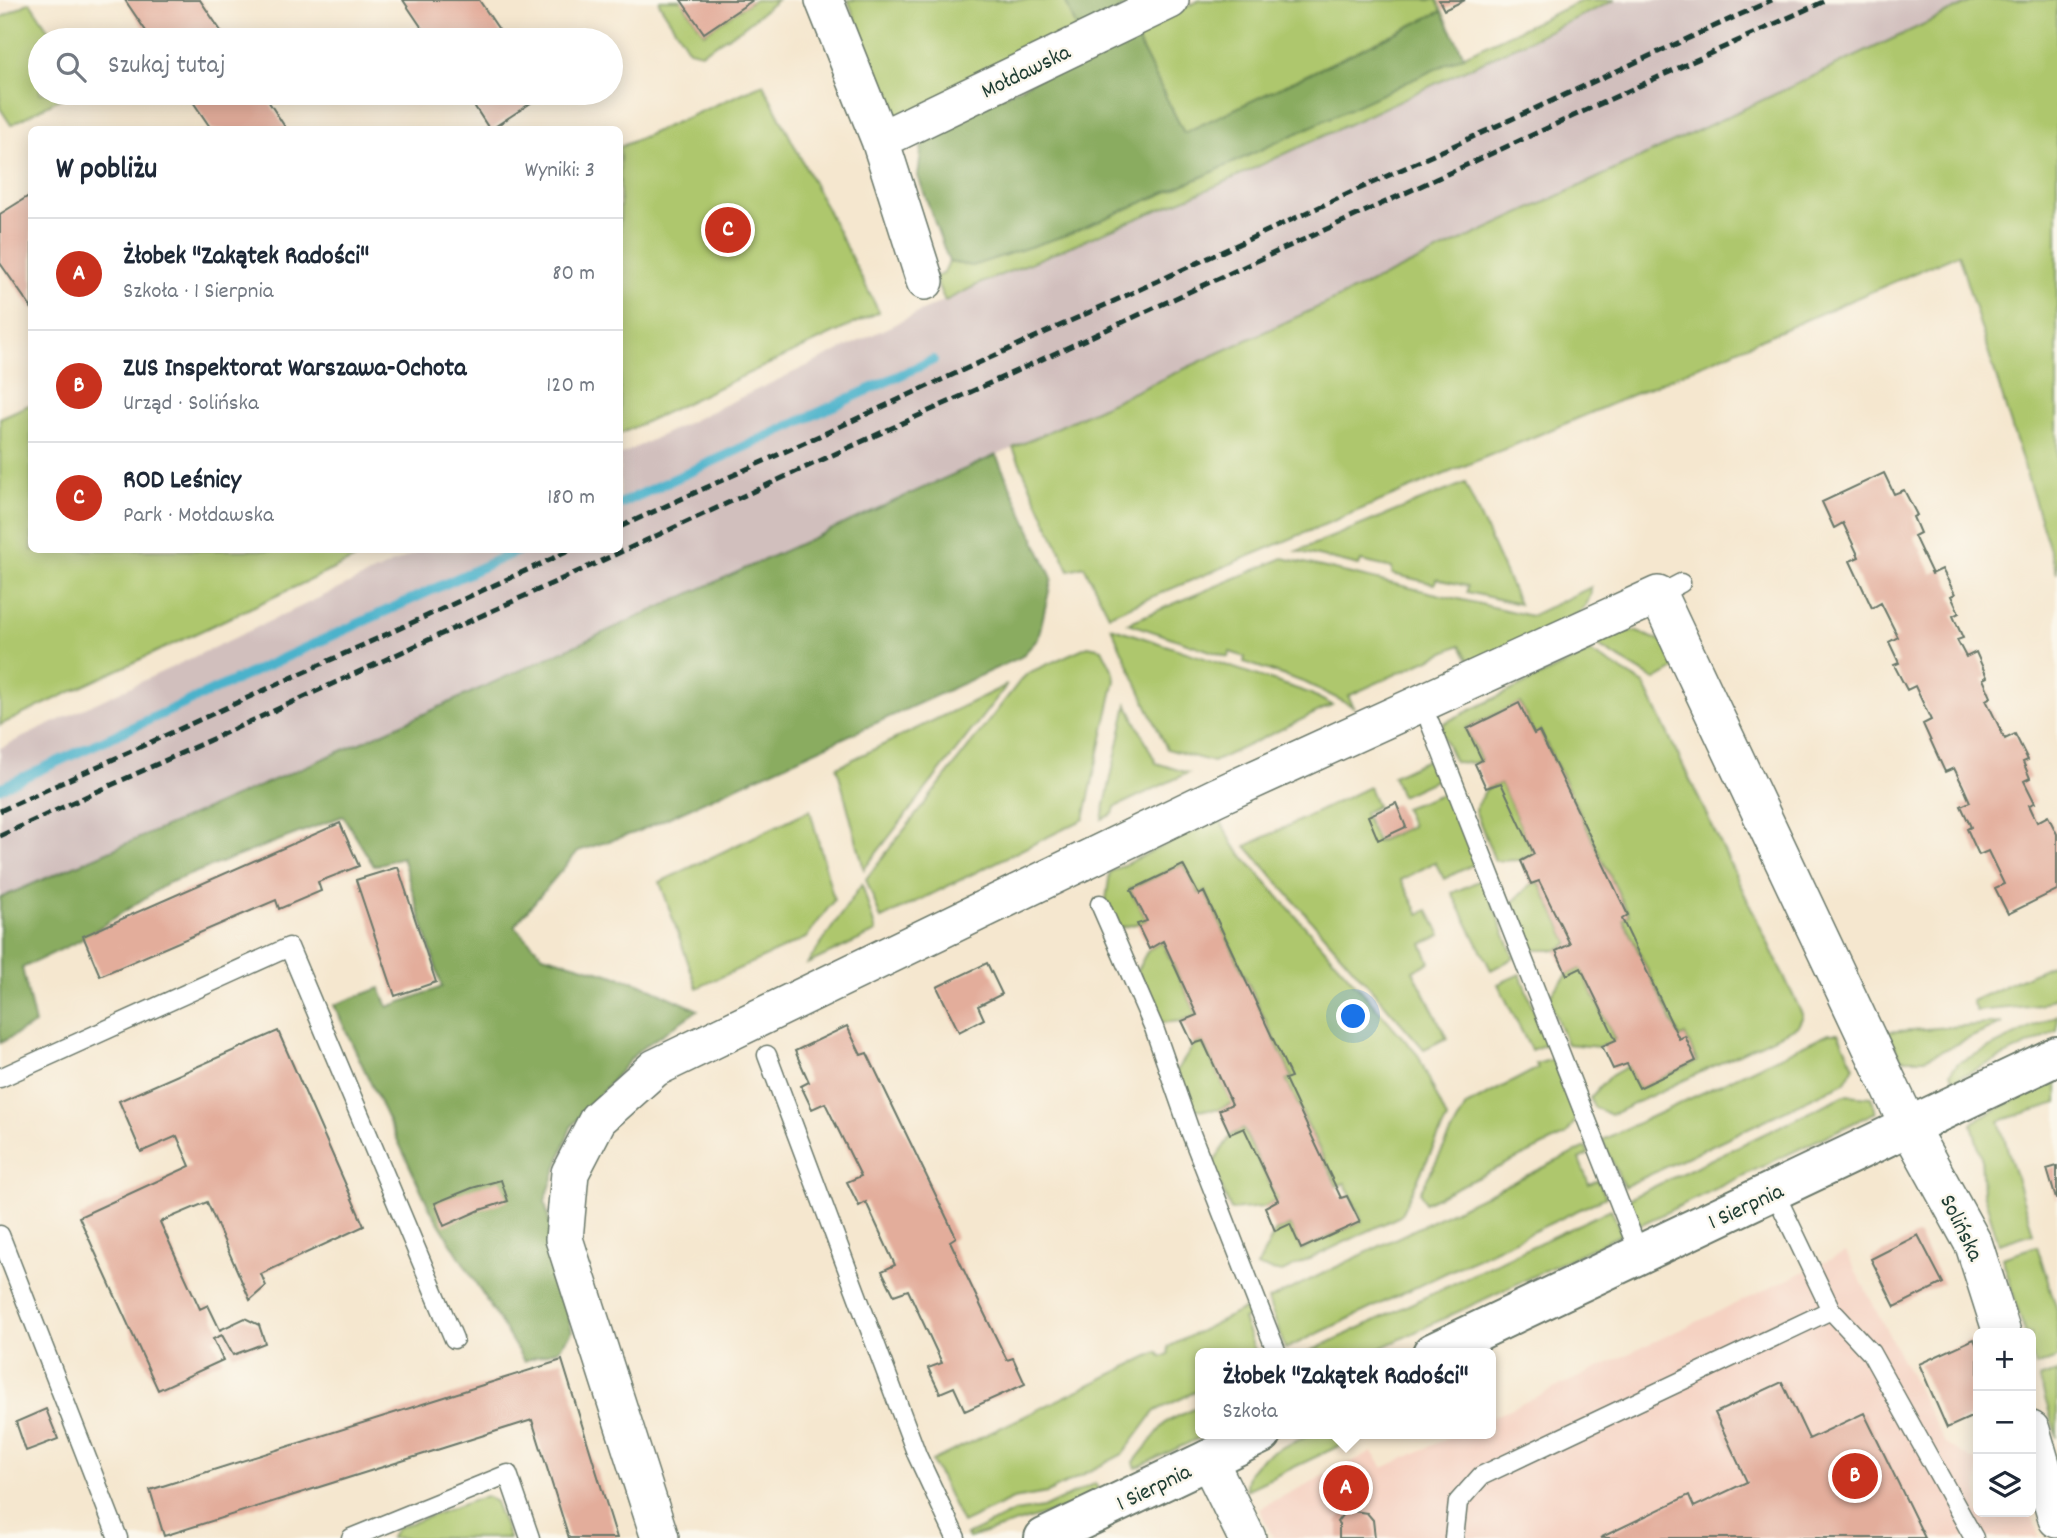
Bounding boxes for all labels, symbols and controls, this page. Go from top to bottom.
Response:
search box [28,28,623,105]
street label: Mołdawska [976,37,1078,109]
icon: search [52,48,90,86]
text: Szukaj tutaj [108,48,226,85]
text: W pobliżu [56,150,157,193]
text: Wyniki: 3 [525,155,595,188]
pin: C [705,204,751,256]
text: Żłobek "Zakątek Radości" [123,239,369,276]
text: A [73,258,85,291]
text: 80 m [552,258,595,291]
text: Szkoła · 1 Sierpnia [123,276,274,309]
text: ZUS Inspektorat Warszawa-Ochota [123,351,466,388]
text: B [74,370,84,403]
text: 120 m [546,370,595,403]
text: Urząd · Solińska [123,388,259,421]
text: ROD Leśnicy [123,463,241,500]
text: C [73,482,85,515]
text: 180 m [547,482,595,515]
text: Park · Mołdawska [123,500,274,533]
your location [1336,999,1370,1033]
street label: 1 Sierpnia [1703,1176,1791,1240]
street label: Solińska [1930,1190,1991,1269]
map controls [1973,1328,2036,1517]
button: + [1973,1328,2036,1391]
popup [1195,1348,1496,1439]
text: Żłobek "Zakątek Radości" [1222,1359,1469,1396]
button: − [1973,1391,2036,1454]
text: Szkoła [1222,1396,1278,1429]
pin: B [1832,1450,1878,1502]
button: layers [1973,1454,2036,1517]
street label: 1 Sierpnia [1112,1456,1199,1521]
pin: A [1323,1462,1369,1514]

